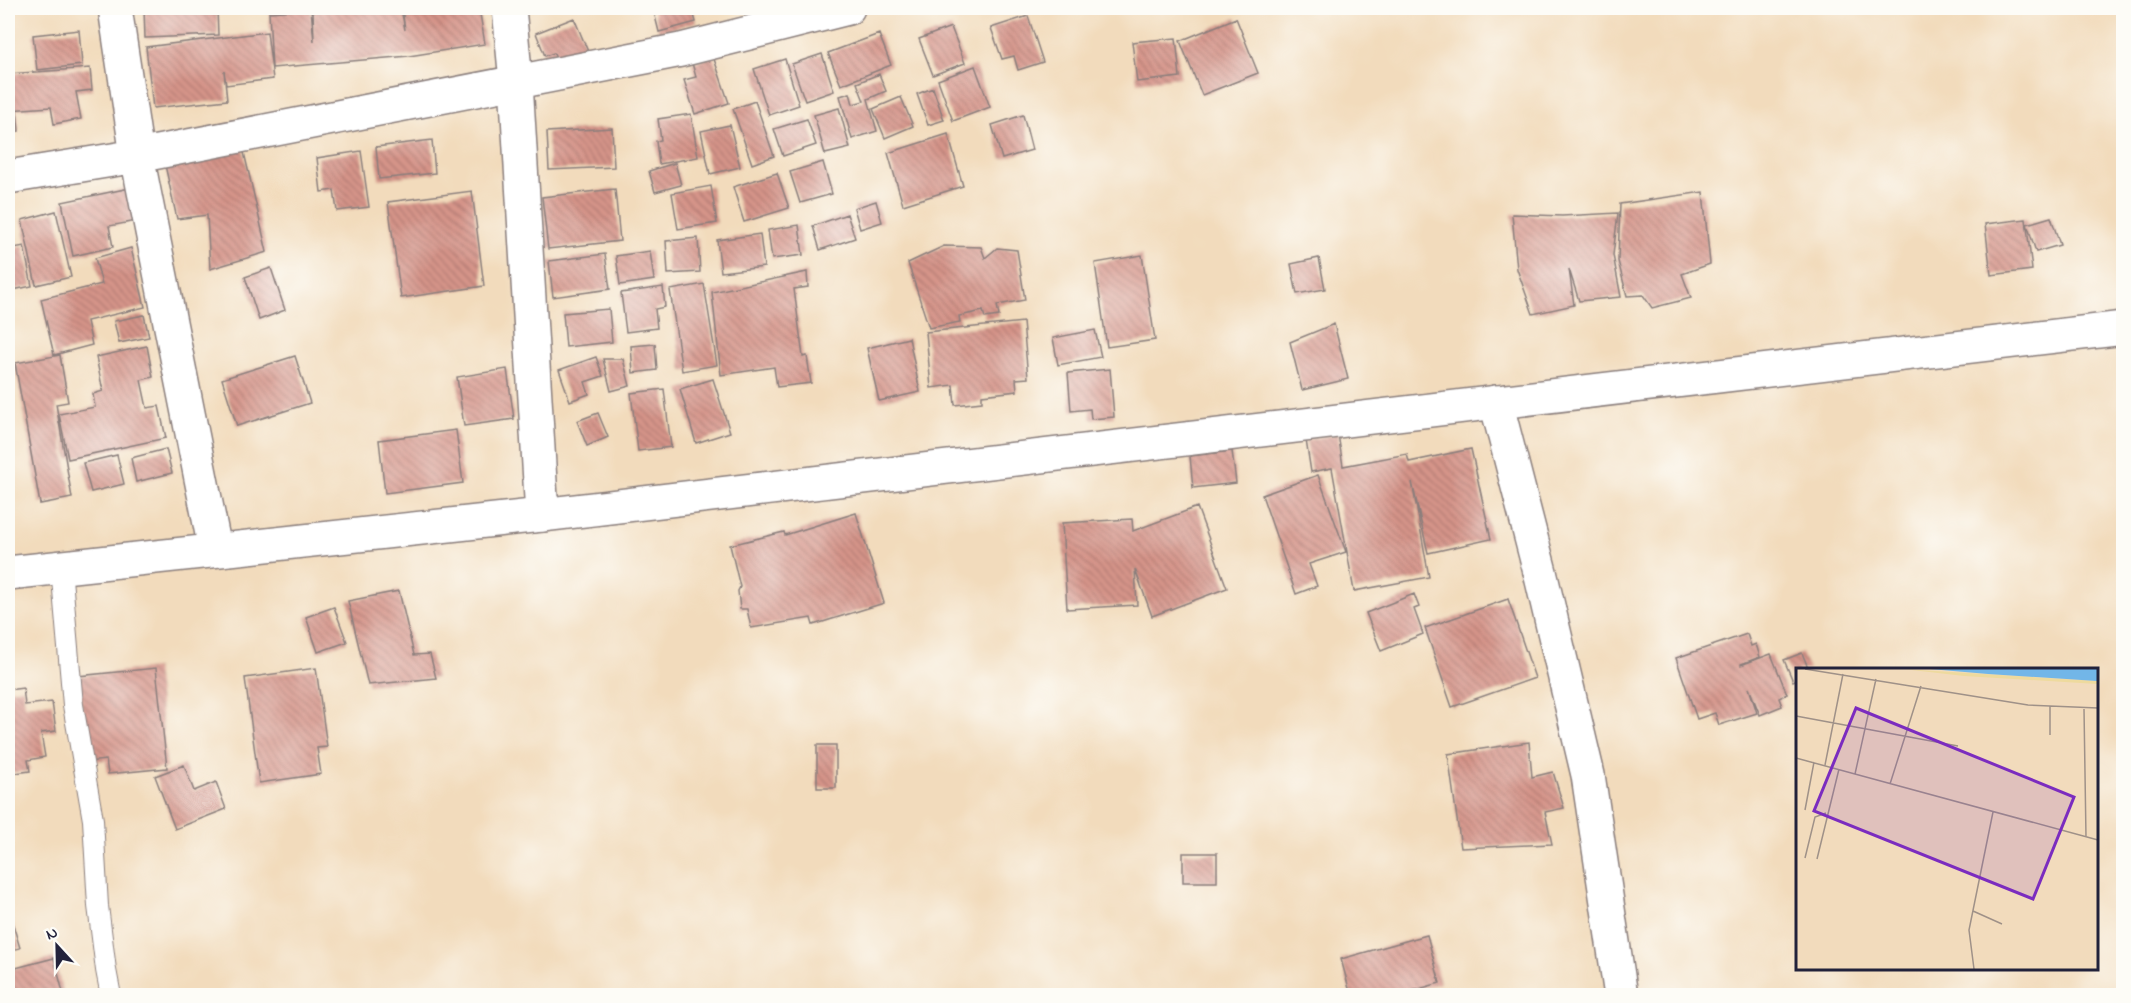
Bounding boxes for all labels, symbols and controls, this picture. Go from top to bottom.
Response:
inset map [1796,668,2098,970]
north arrow [27,916,87,976]
text: N [43,921,62,947]

